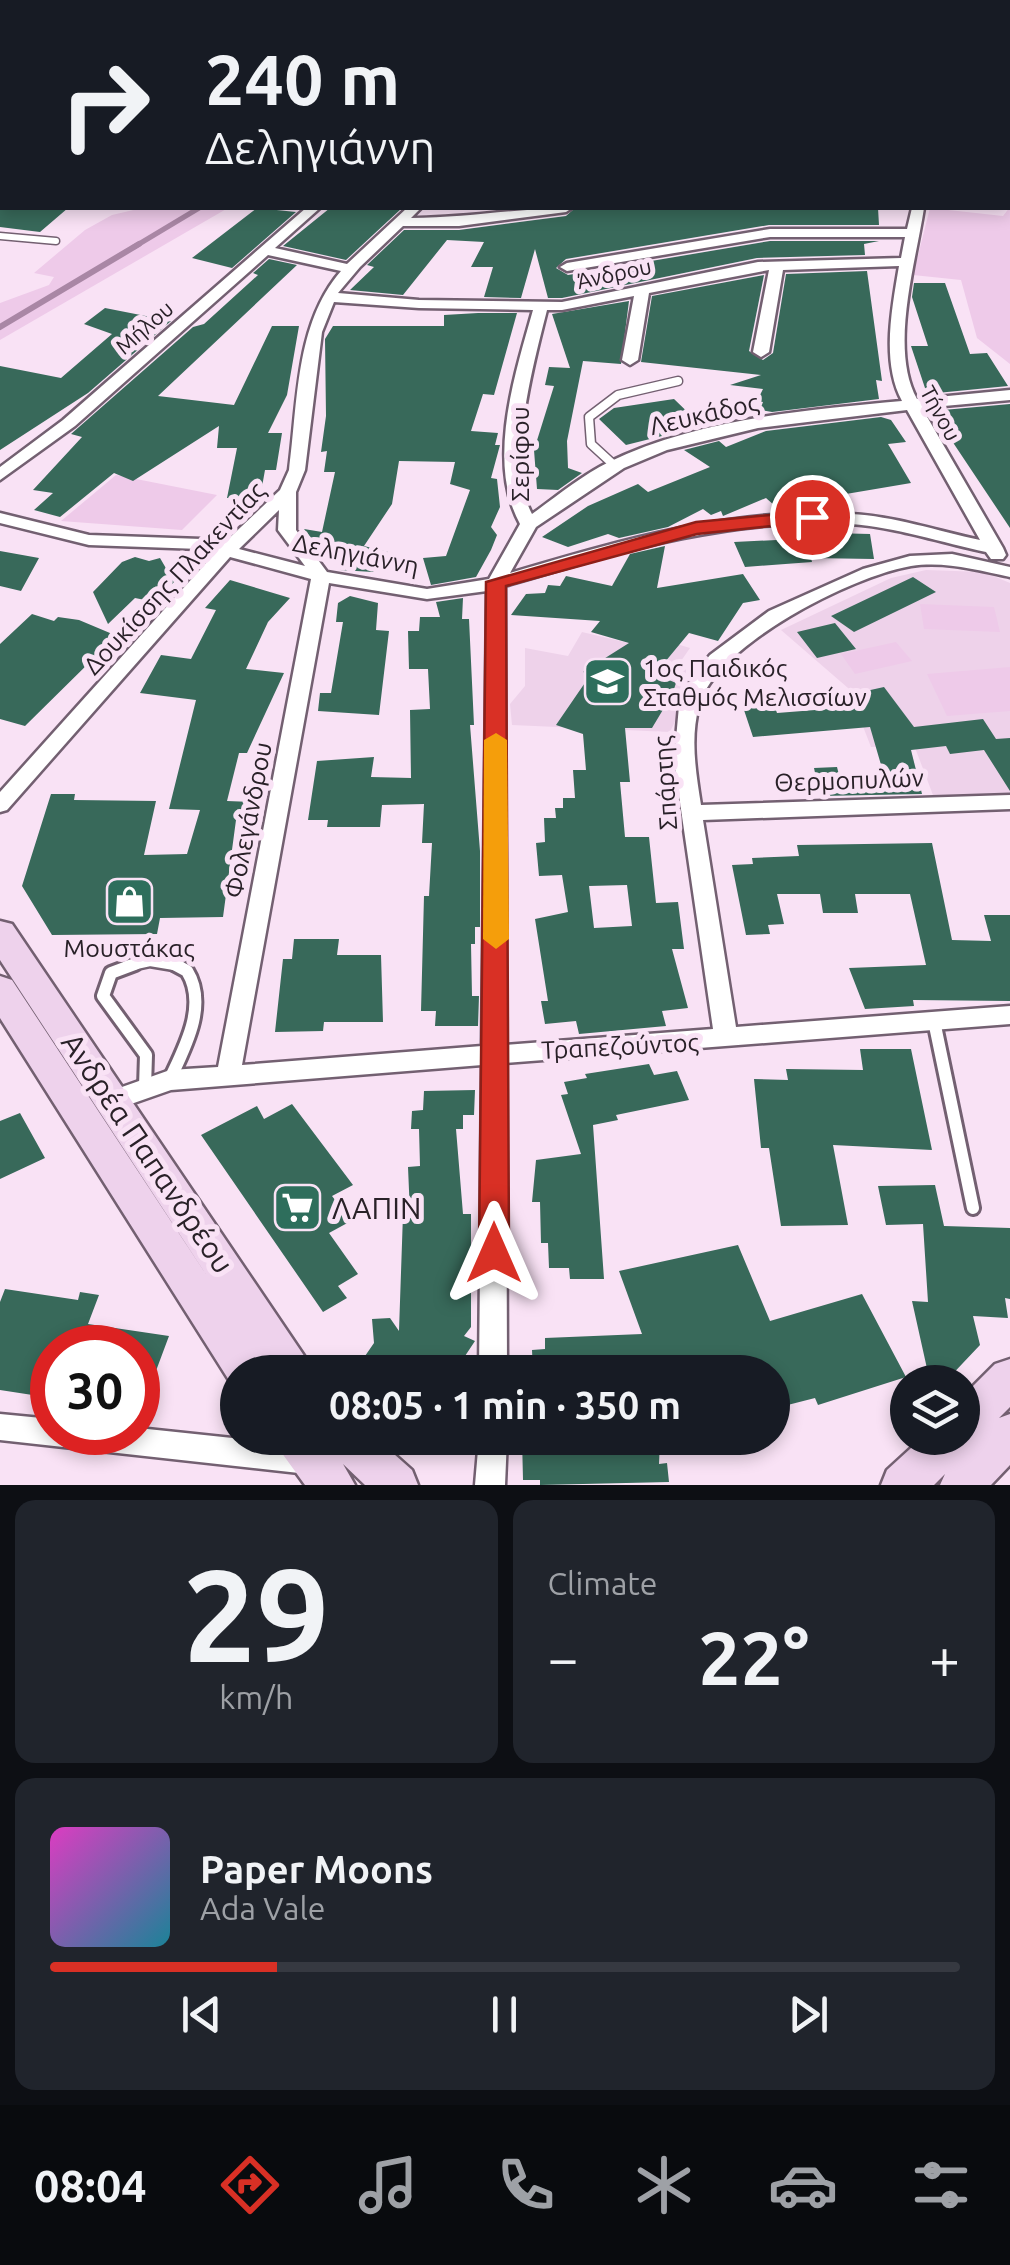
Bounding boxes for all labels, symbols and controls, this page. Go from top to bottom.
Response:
icon: right [40,40,170,170]
text: 240 m [205,40,400,118]
text: Δεληγιάννη [205,122,435,173]
street label: Άνδρου [574,253,654,293]
street label: Μήλου [110,295,178,359]
street label: Τήνου [916,381,966,445]
street label: Λευκάδος [647,388,761,440]
street label: Σερίφου [506,406,534,502]
pin [770,475,855,560]
street label: Δουκίσσης Πλακεντίας [78,476,270,680]
icon: arrive [785,490,840,545]
street label: Δεληγιάννη [291,528,421,580]
place label: 1ος Παιδικός Σταθμός Μελισσίων [643,654,867,711]
school or university icon: 1ος Παιδικός Σταθμός Μελισσίων [582,656,634,708]
street label: Σπάρτης [648,735,682,831]
street label: Φολεγάνδρου [219,740,277,900]
street label: Θερμοπυλών [774,763,924,797]
shop icon: Μουστάκας [103,876,155,928]
place label: Μουστάκας [63,934,195,962]
street label: Ανδρέα Παπανδρέου [55,1027,241,1279]
street label: Τραπεζούντος [541,1028,699,1064]
supermarket icon: ΛΑΠΙΝ [271,1182,323,1234]
place label: ΛΑΠΙΝ [332,1191,421,1225]
position arrow [442,1201,546,1305]
speed limit sign: 30 [30,1325,160,1455]
map controls [890,1365,980,1455]
button: layers [890,1365,980,1455]
text: 08:05 · 1 min · 350 m [329,1384,681,1426]
text: 29 [183,1541,330,1687]
text: Climate [548,1565,658,1601]
text: 22° [698,1615,809,1699]
text: − [548,1627,579,1688]
text: + [929,1627,960,1688]
text: km/h [219,1679,293,1715]
text: Paper Moons [200,1848,433,1890]
text: Ada Vale [200,1890,326,1926]
icon: previous [174,1987,229,2042]
icon: pause [477,1987,532,2042]
icon: next [781,1987,836,2042]
icon: directions [215,2150,285,2220]
icon: music [353,2150,423,2220]
icon: phone [491,2150,561,2220]
icon: climate [629,2150,699,2220]
icon: car [768,2150,838,2220]
icon: filters [906,2150,976,2220]
text: 08:04 [34,2160,147,2211]

